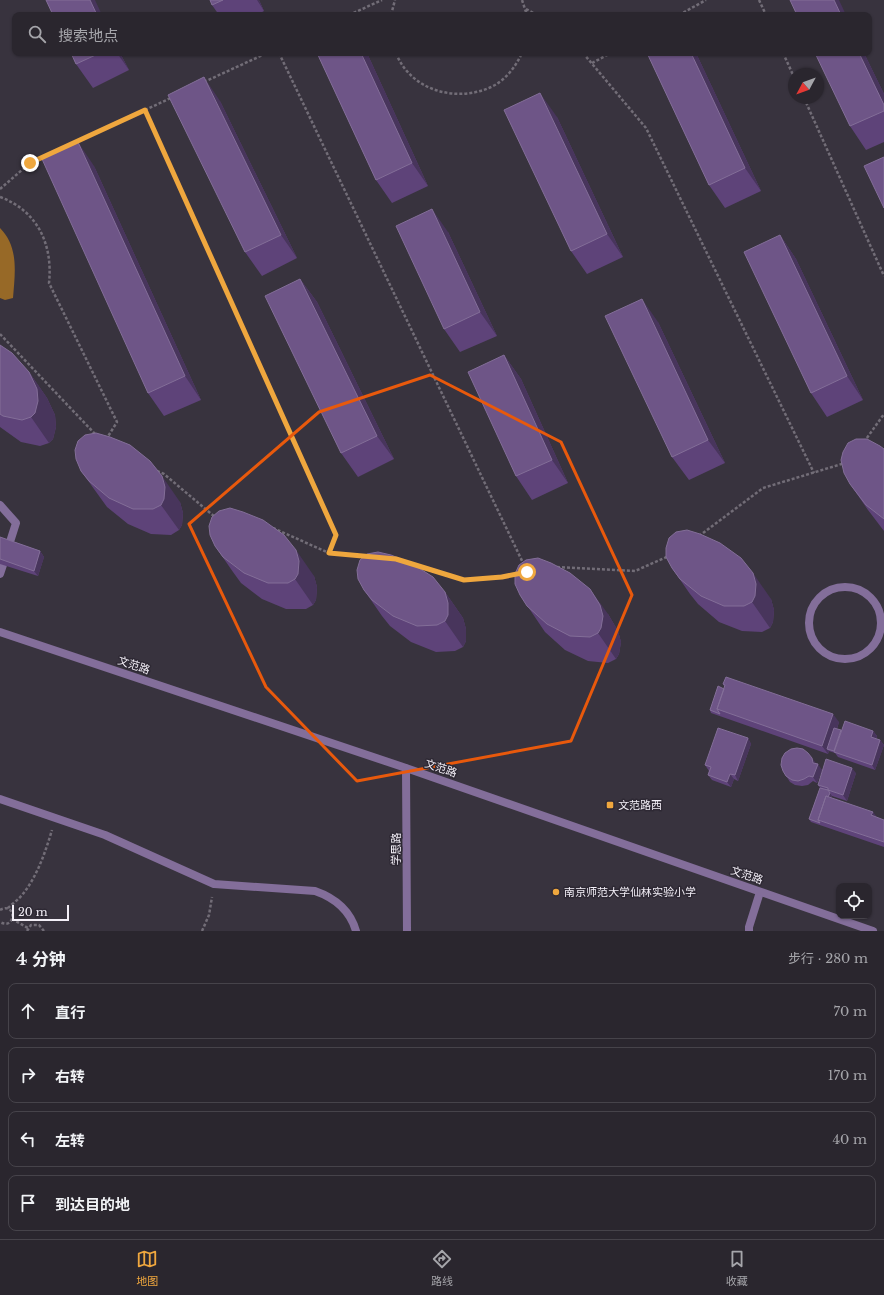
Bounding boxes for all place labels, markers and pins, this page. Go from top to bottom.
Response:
place label: 文范路西 [618,798,662,812]
marker: 文范路西 [605,800,615,810]
place label: 南京师范大学仙林实验小学 [564,885,696,899]
marker: 南京师范大学仙林实验小学 [551,887,561,897]

